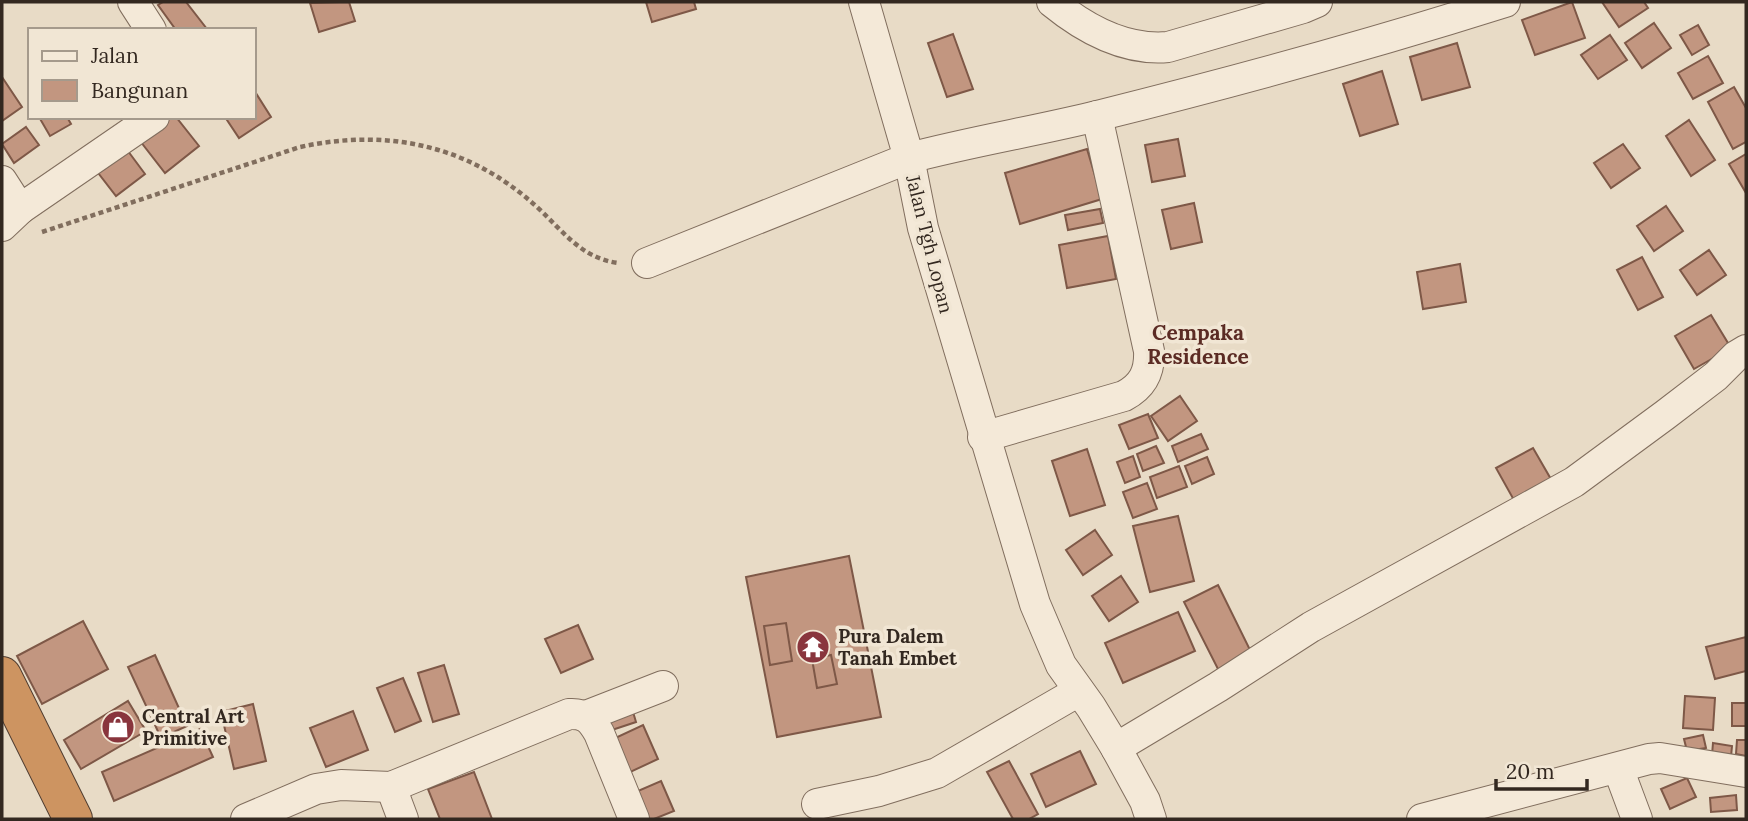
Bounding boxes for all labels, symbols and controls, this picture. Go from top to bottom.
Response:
legend [28,28,256,119]
text: Jalan [90,42,139,69]
text: Bangunan [91,77,188,104]
street label: Jalan Tgh Lopan [901,171,959,316]
district label: Cempaka Residence [1147,319,1249,370]
place label: Pura Dalem Tanah Embet [838,624,958,670]
temple icon: Pura Dalem Tanah Embet [794,628,832,666]
place label: Central Art Primitive [142,704,246,750]
shop icon: Central Art Primitive [99,708,137,746]
scale bar [1496,748,1587,792]
text: 20 m [1506,758,1555,785]

